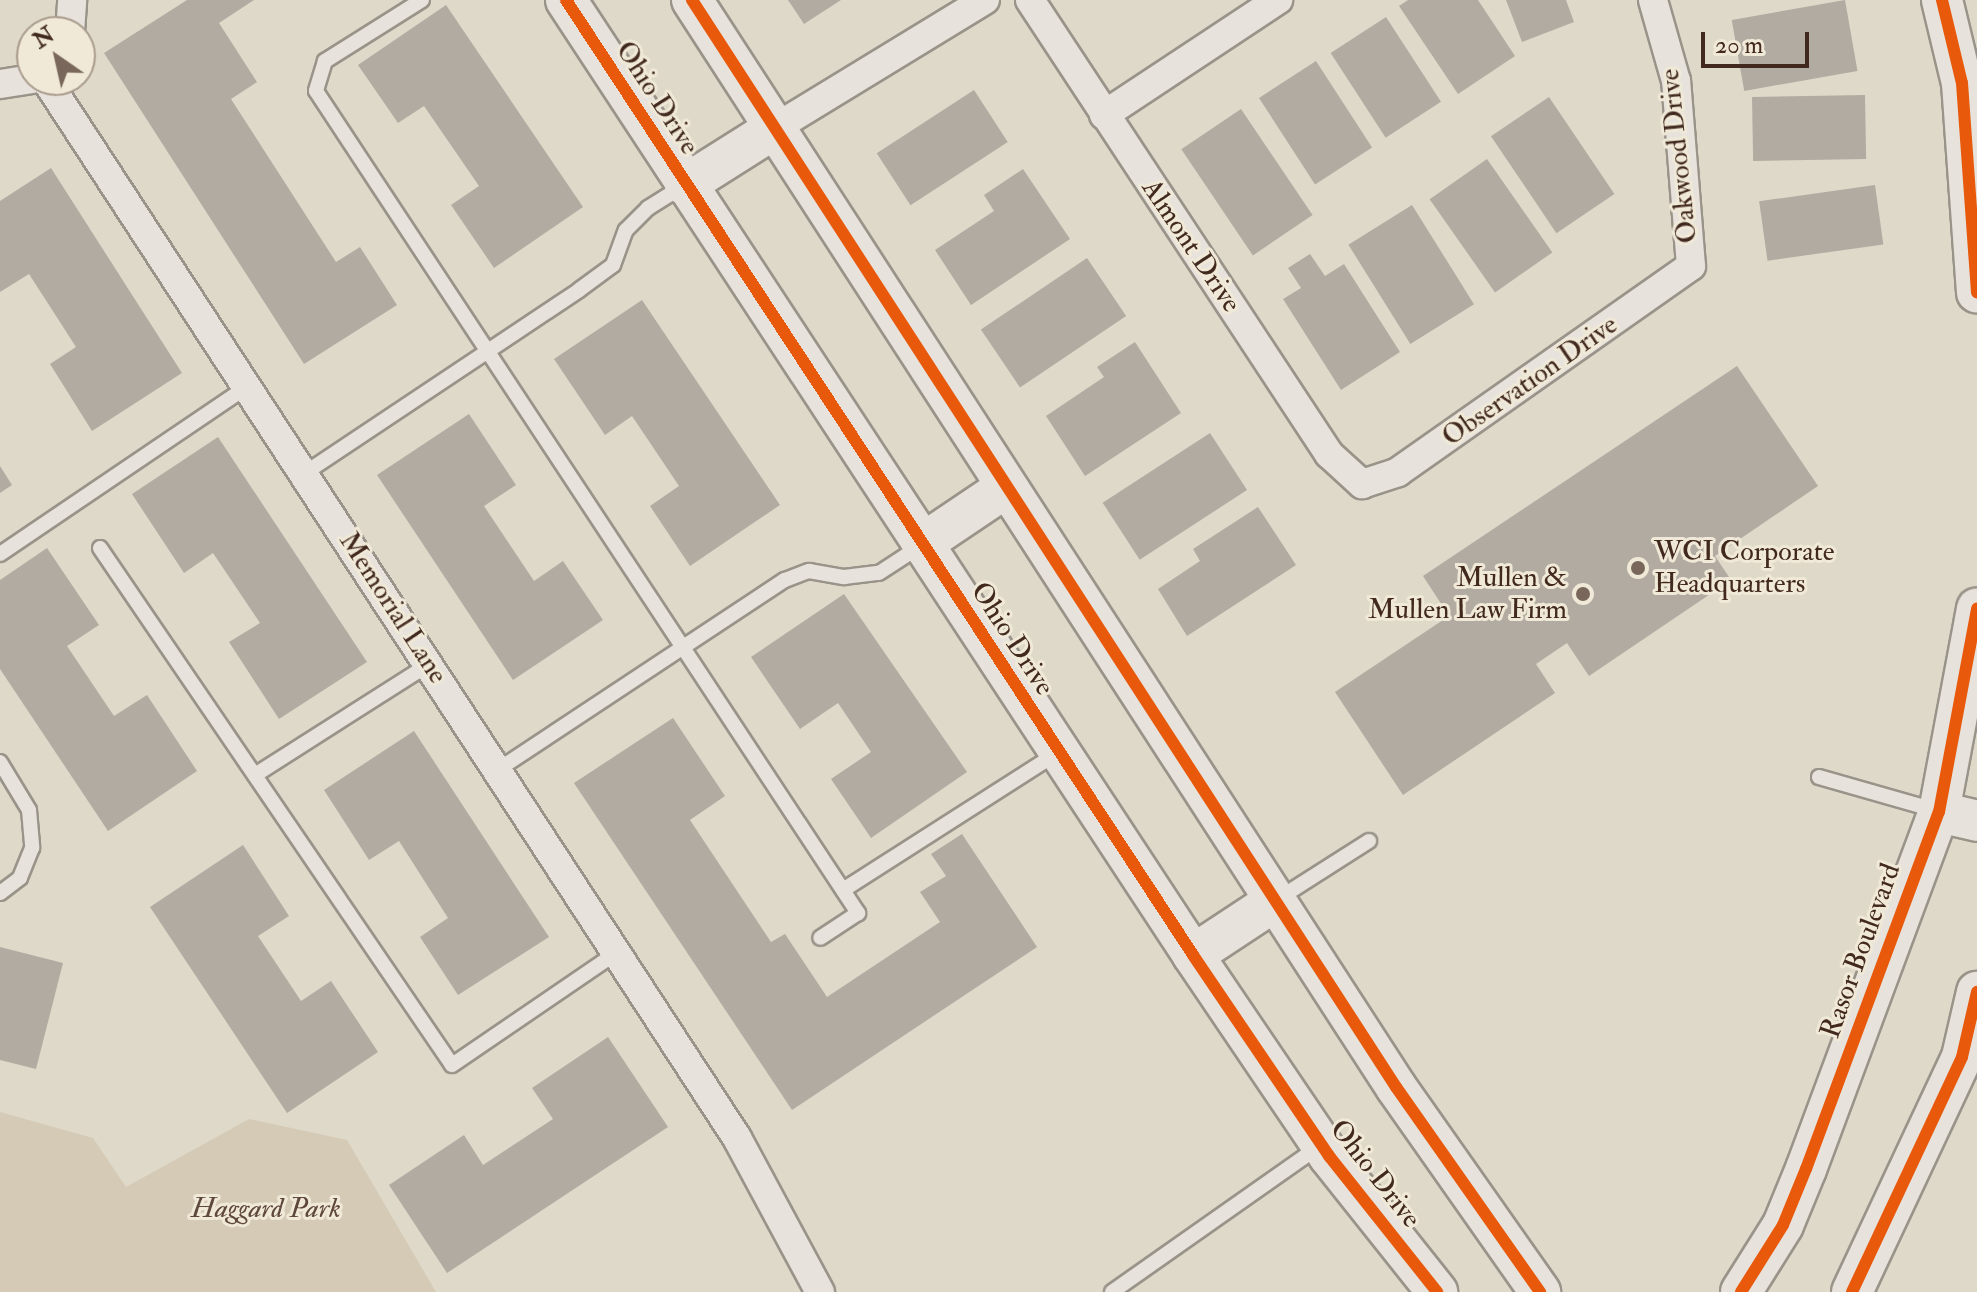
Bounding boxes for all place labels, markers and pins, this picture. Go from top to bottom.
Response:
place label: WCI Corporate Headquarters [1654,535,1834,601]
marker: WCI Corporate Headquarters [1629,559,1647,577]
place label: Mullen & Mullen Law Firm [1368,561,1567,627]
marker: Mullen & Mullen Law Firm [1574,585,1592,603]

